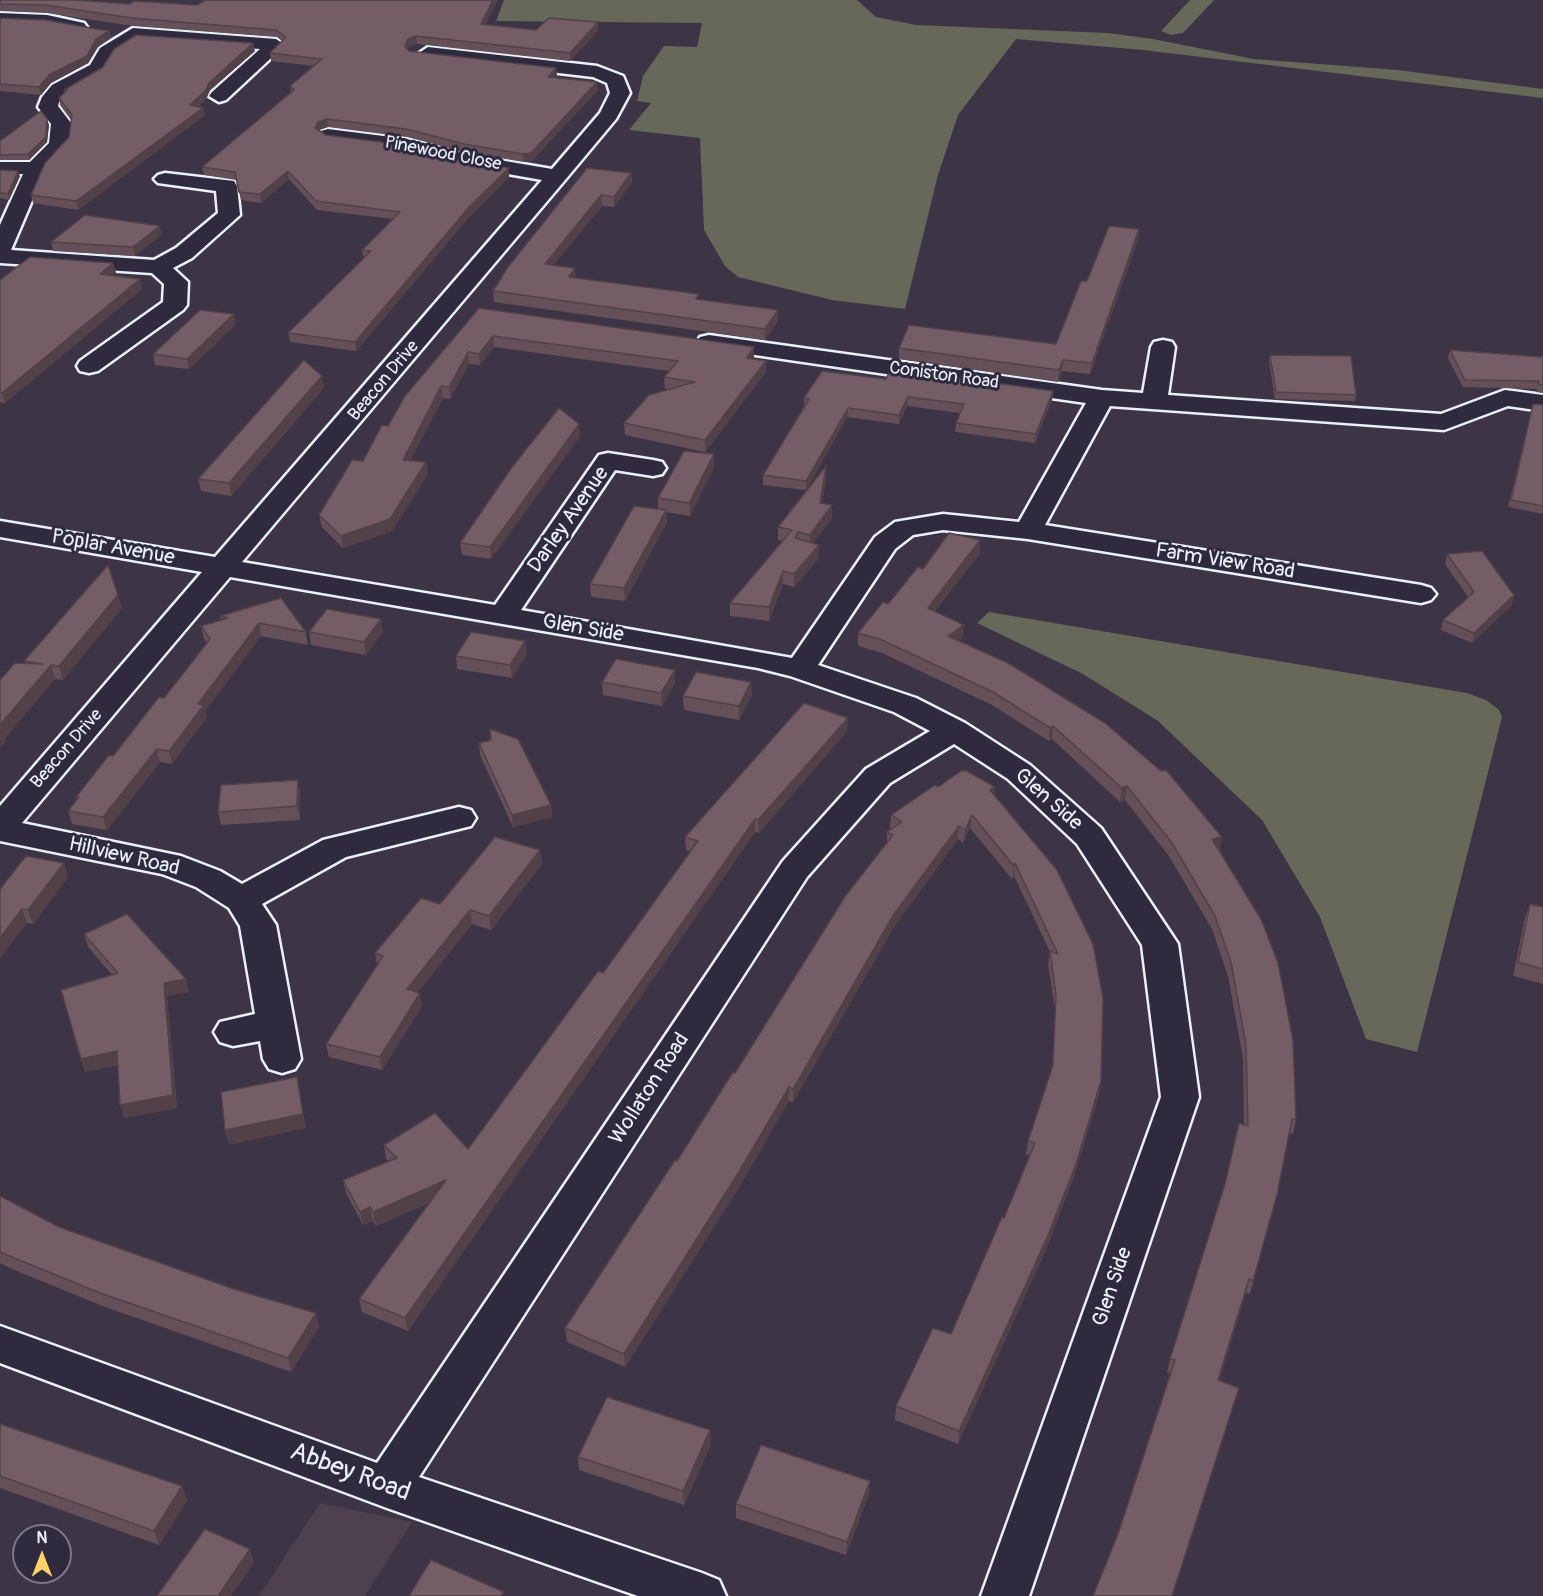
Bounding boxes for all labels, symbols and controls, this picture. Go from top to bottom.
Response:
street label: Pinewood Close [383,132,503,176]
street label: Beacon Drive [344,336,424,426]
street label: Coniston Road [888,358,1000,394]
street label: Darley Avenue [523,462,615,578]
street label: Poplar Avenue [50,525,176,571]
street label: Farm View Road [1154,539,1296,585]
street label: Glen Side [540,609,626,649]
street label: Beacon Drive [27,705,107,793]
street label: Glen Side [1009,764,1087,836]
street label: Hillview Road [66,832,182,882]
street label: Wollaton Road [605,1029,695,1149]
street label: Glen Side [1088,1244,1138,1330]
street label: Abbey Road [286,1437,414,1509]
north arrow [12,1524,72,1584]
text: N [37,1528,47,1548]

